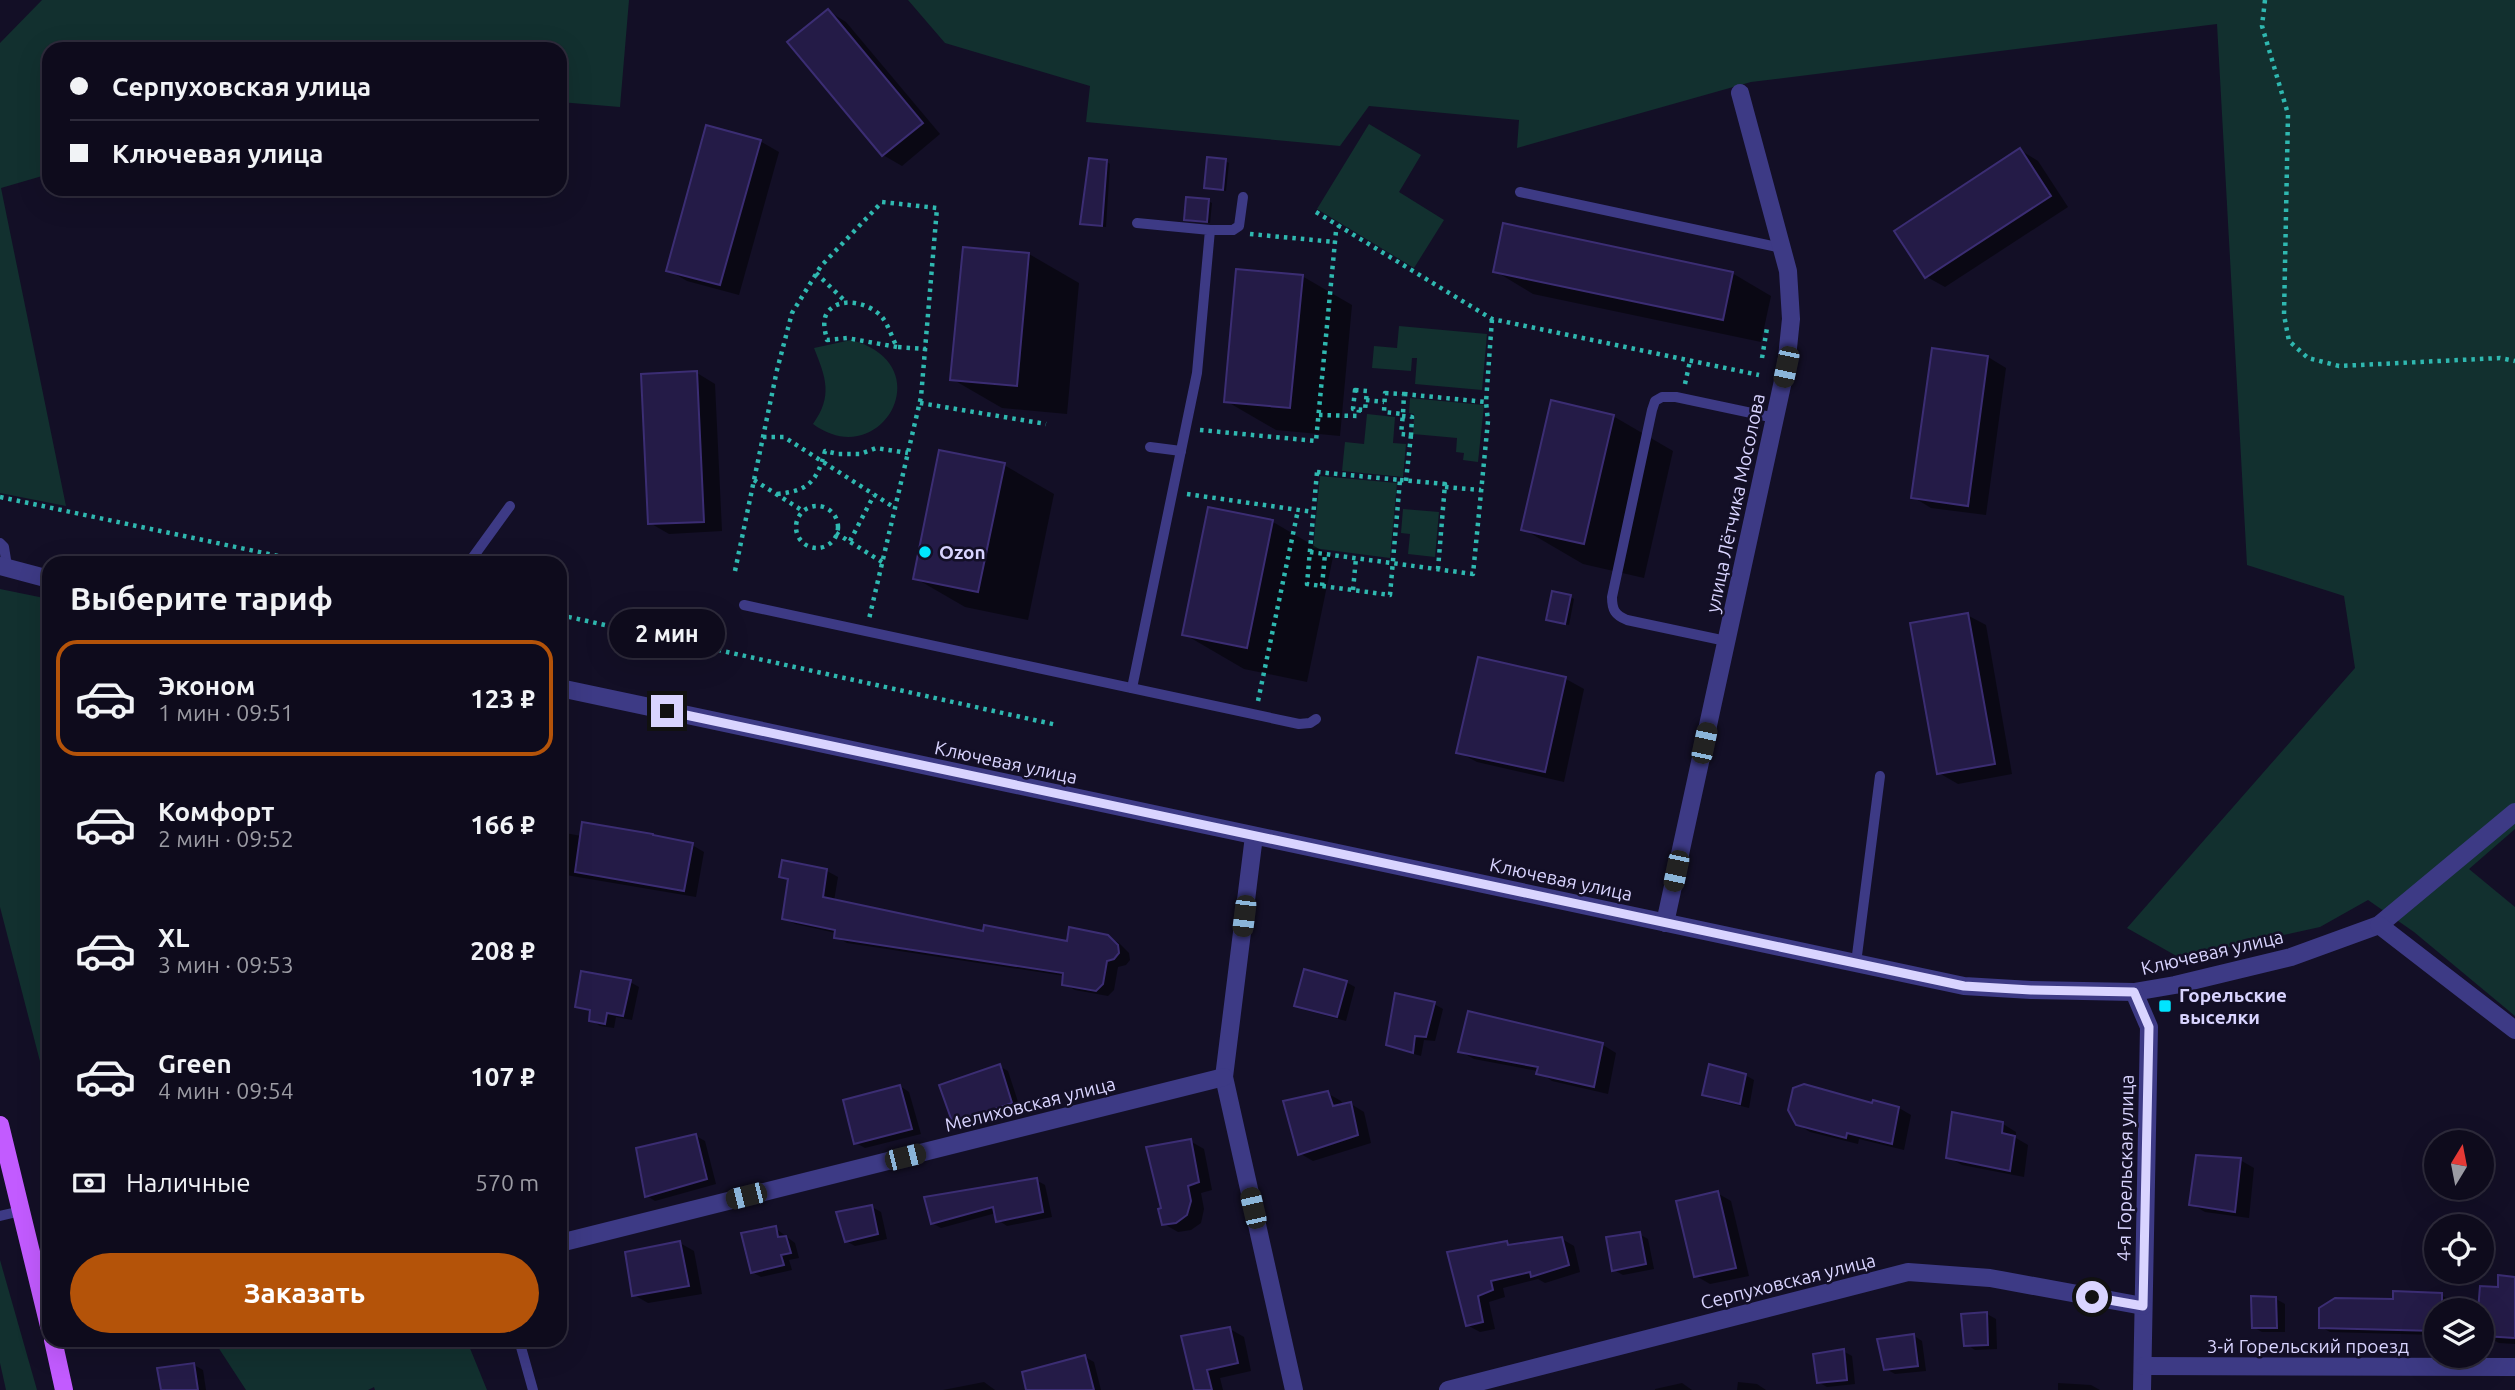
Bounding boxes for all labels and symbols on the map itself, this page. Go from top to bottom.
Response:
car [1772,344,1801,390]
street label: улица Лётчика Мосолова [1701,391,1769,615]
place label: Ozon [939,541,986,563]
marker: Ozon [917,544,933,560]
callout: 2 мин [609,610,725,658]
route end [651,695,683,727]
car [1690,720,1719,766]
street label: Ключевая улица [933,736,1079,788]
car [1662,848,1691,894]
street label: Ключевая улица [1488,853,1634,905]
car [1232,894,1257,938]
street label: Ключевая улица [2139,925,2285,979]
place label: Горельские выселки [2179,984,2287,1028]
marker: Горельские выселки [2157,998,2173,1014]
street label: Мелиховская улица [942,1072,1118,1136]
street label: 4-я Горельская улица [2112,1074,2138,1262]
north arrow [2424,1130,2494,1200]
car [883,1142,928,1172]
car [724,1181,769,1211]
car [1239,1185,1268,1231]
street label: Серпуховская улица [1698,1249,1878,1313]
route start [2076,1281,2108,1313]
street label: 3-й Горельский проезд [2207,1335,2409,1357]

